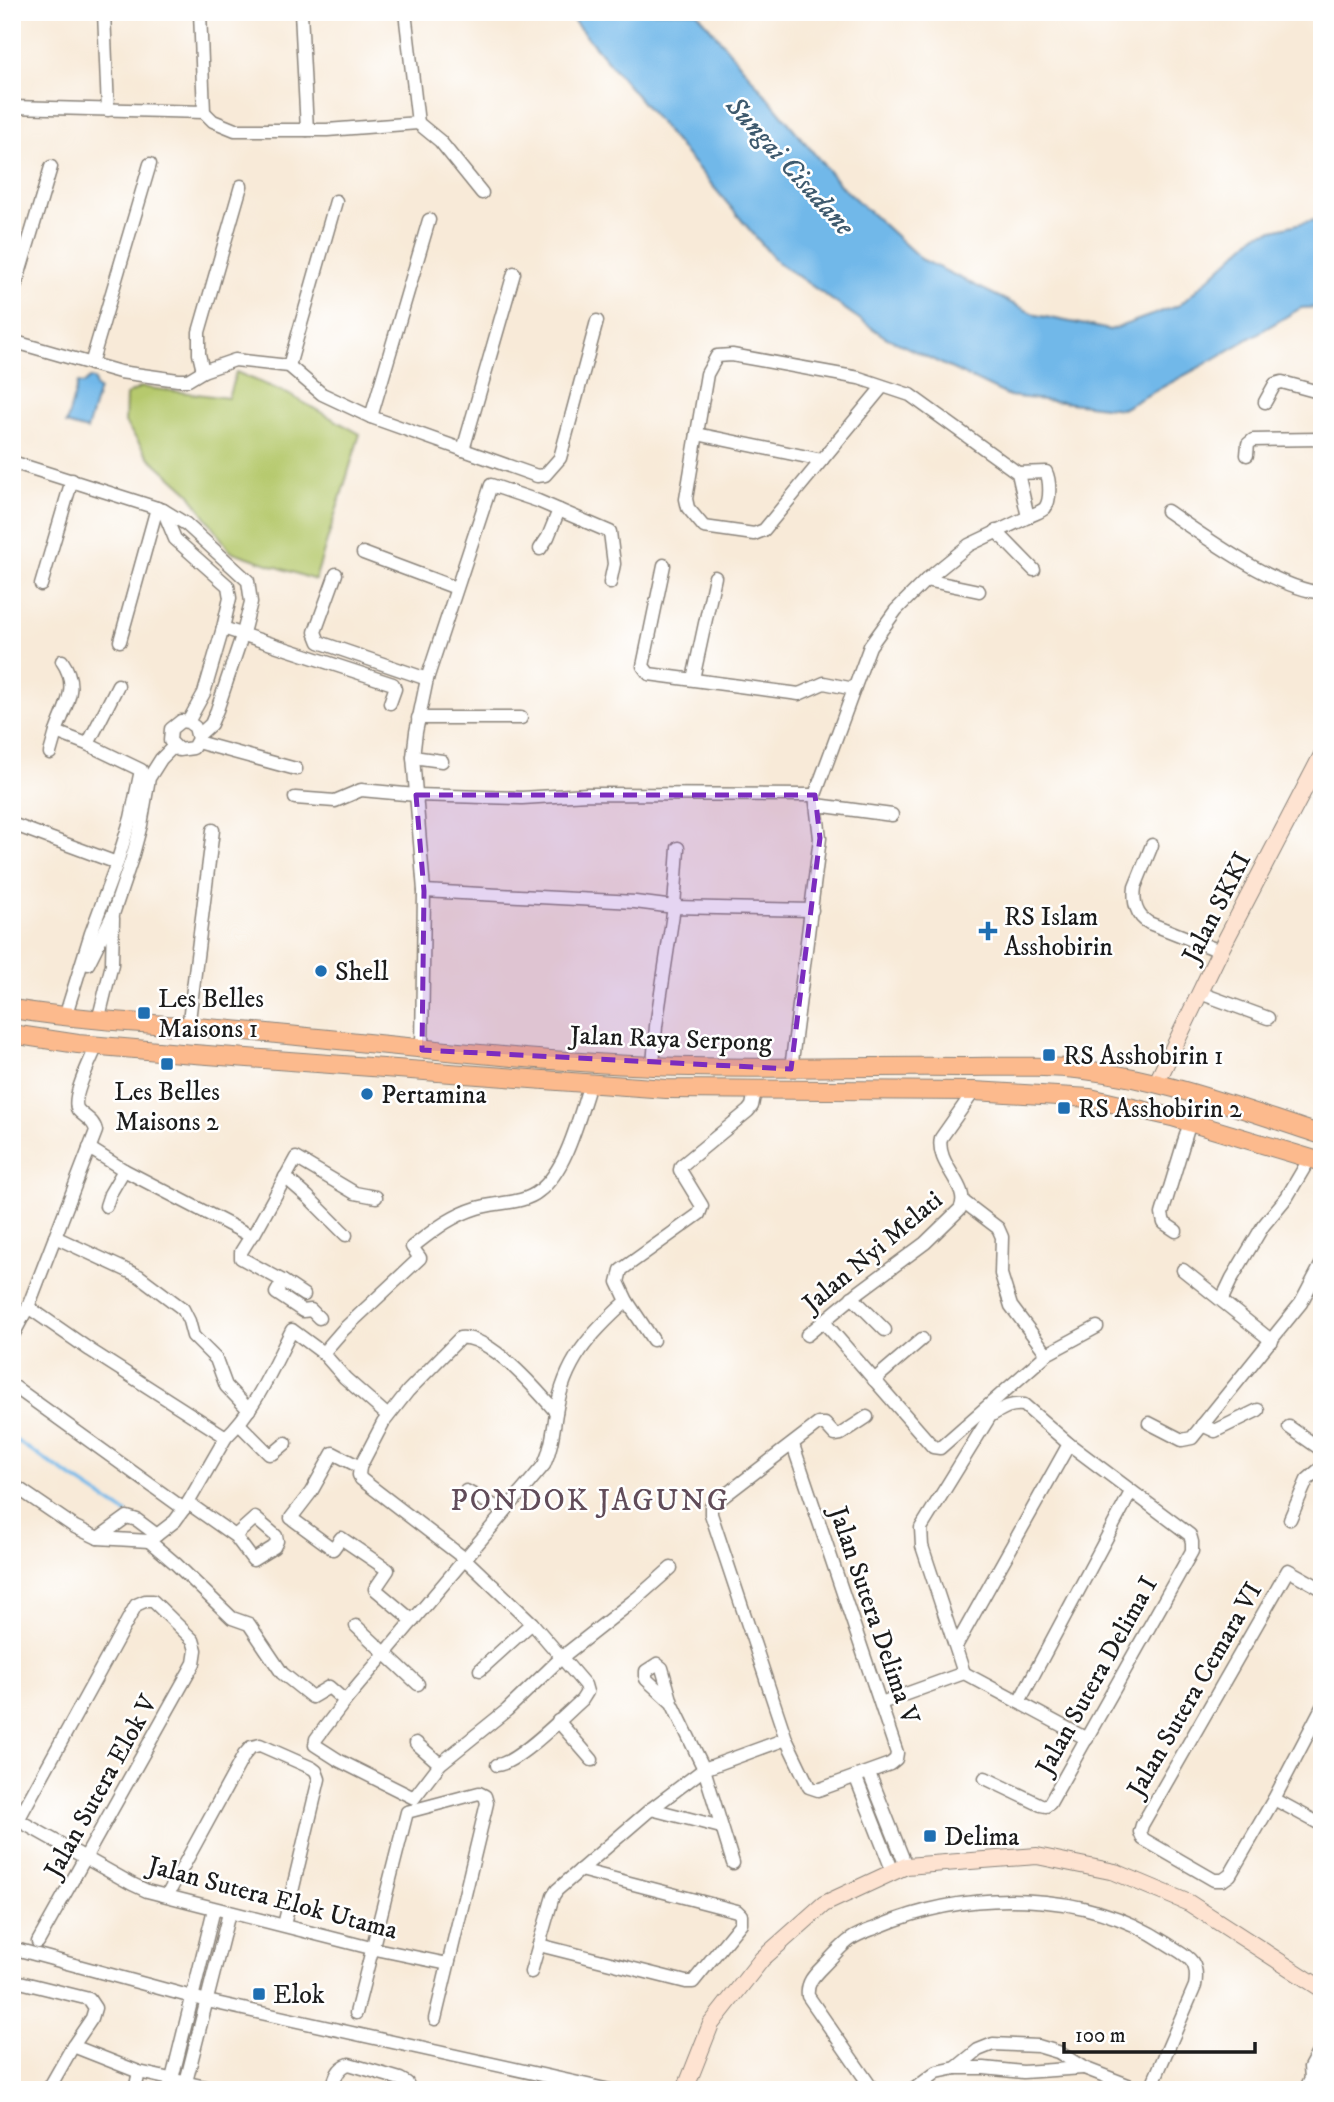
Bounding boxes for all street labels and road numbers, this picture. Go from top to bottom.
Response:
street label: Jalan SKKI [1175,847,1259,970]
street label: Jalan Raya Serpong [567,1019,773,1060]
street label: Jalan Nyi Melati [795,1184,950,1321]
street label: Jalan Sutera Delima V [820,1501,926,1729]
street label: Jalan Sutera Delima I [1028,1571,1166,1783]
street label: Jalan Sutera Cemara VI [1119,1576,1270,1805]
street label: Jalan Sutera Elok V [36,1689,165,1886]
street label: Jalan Sutera Elok Utama [142,1849,401,1948]

